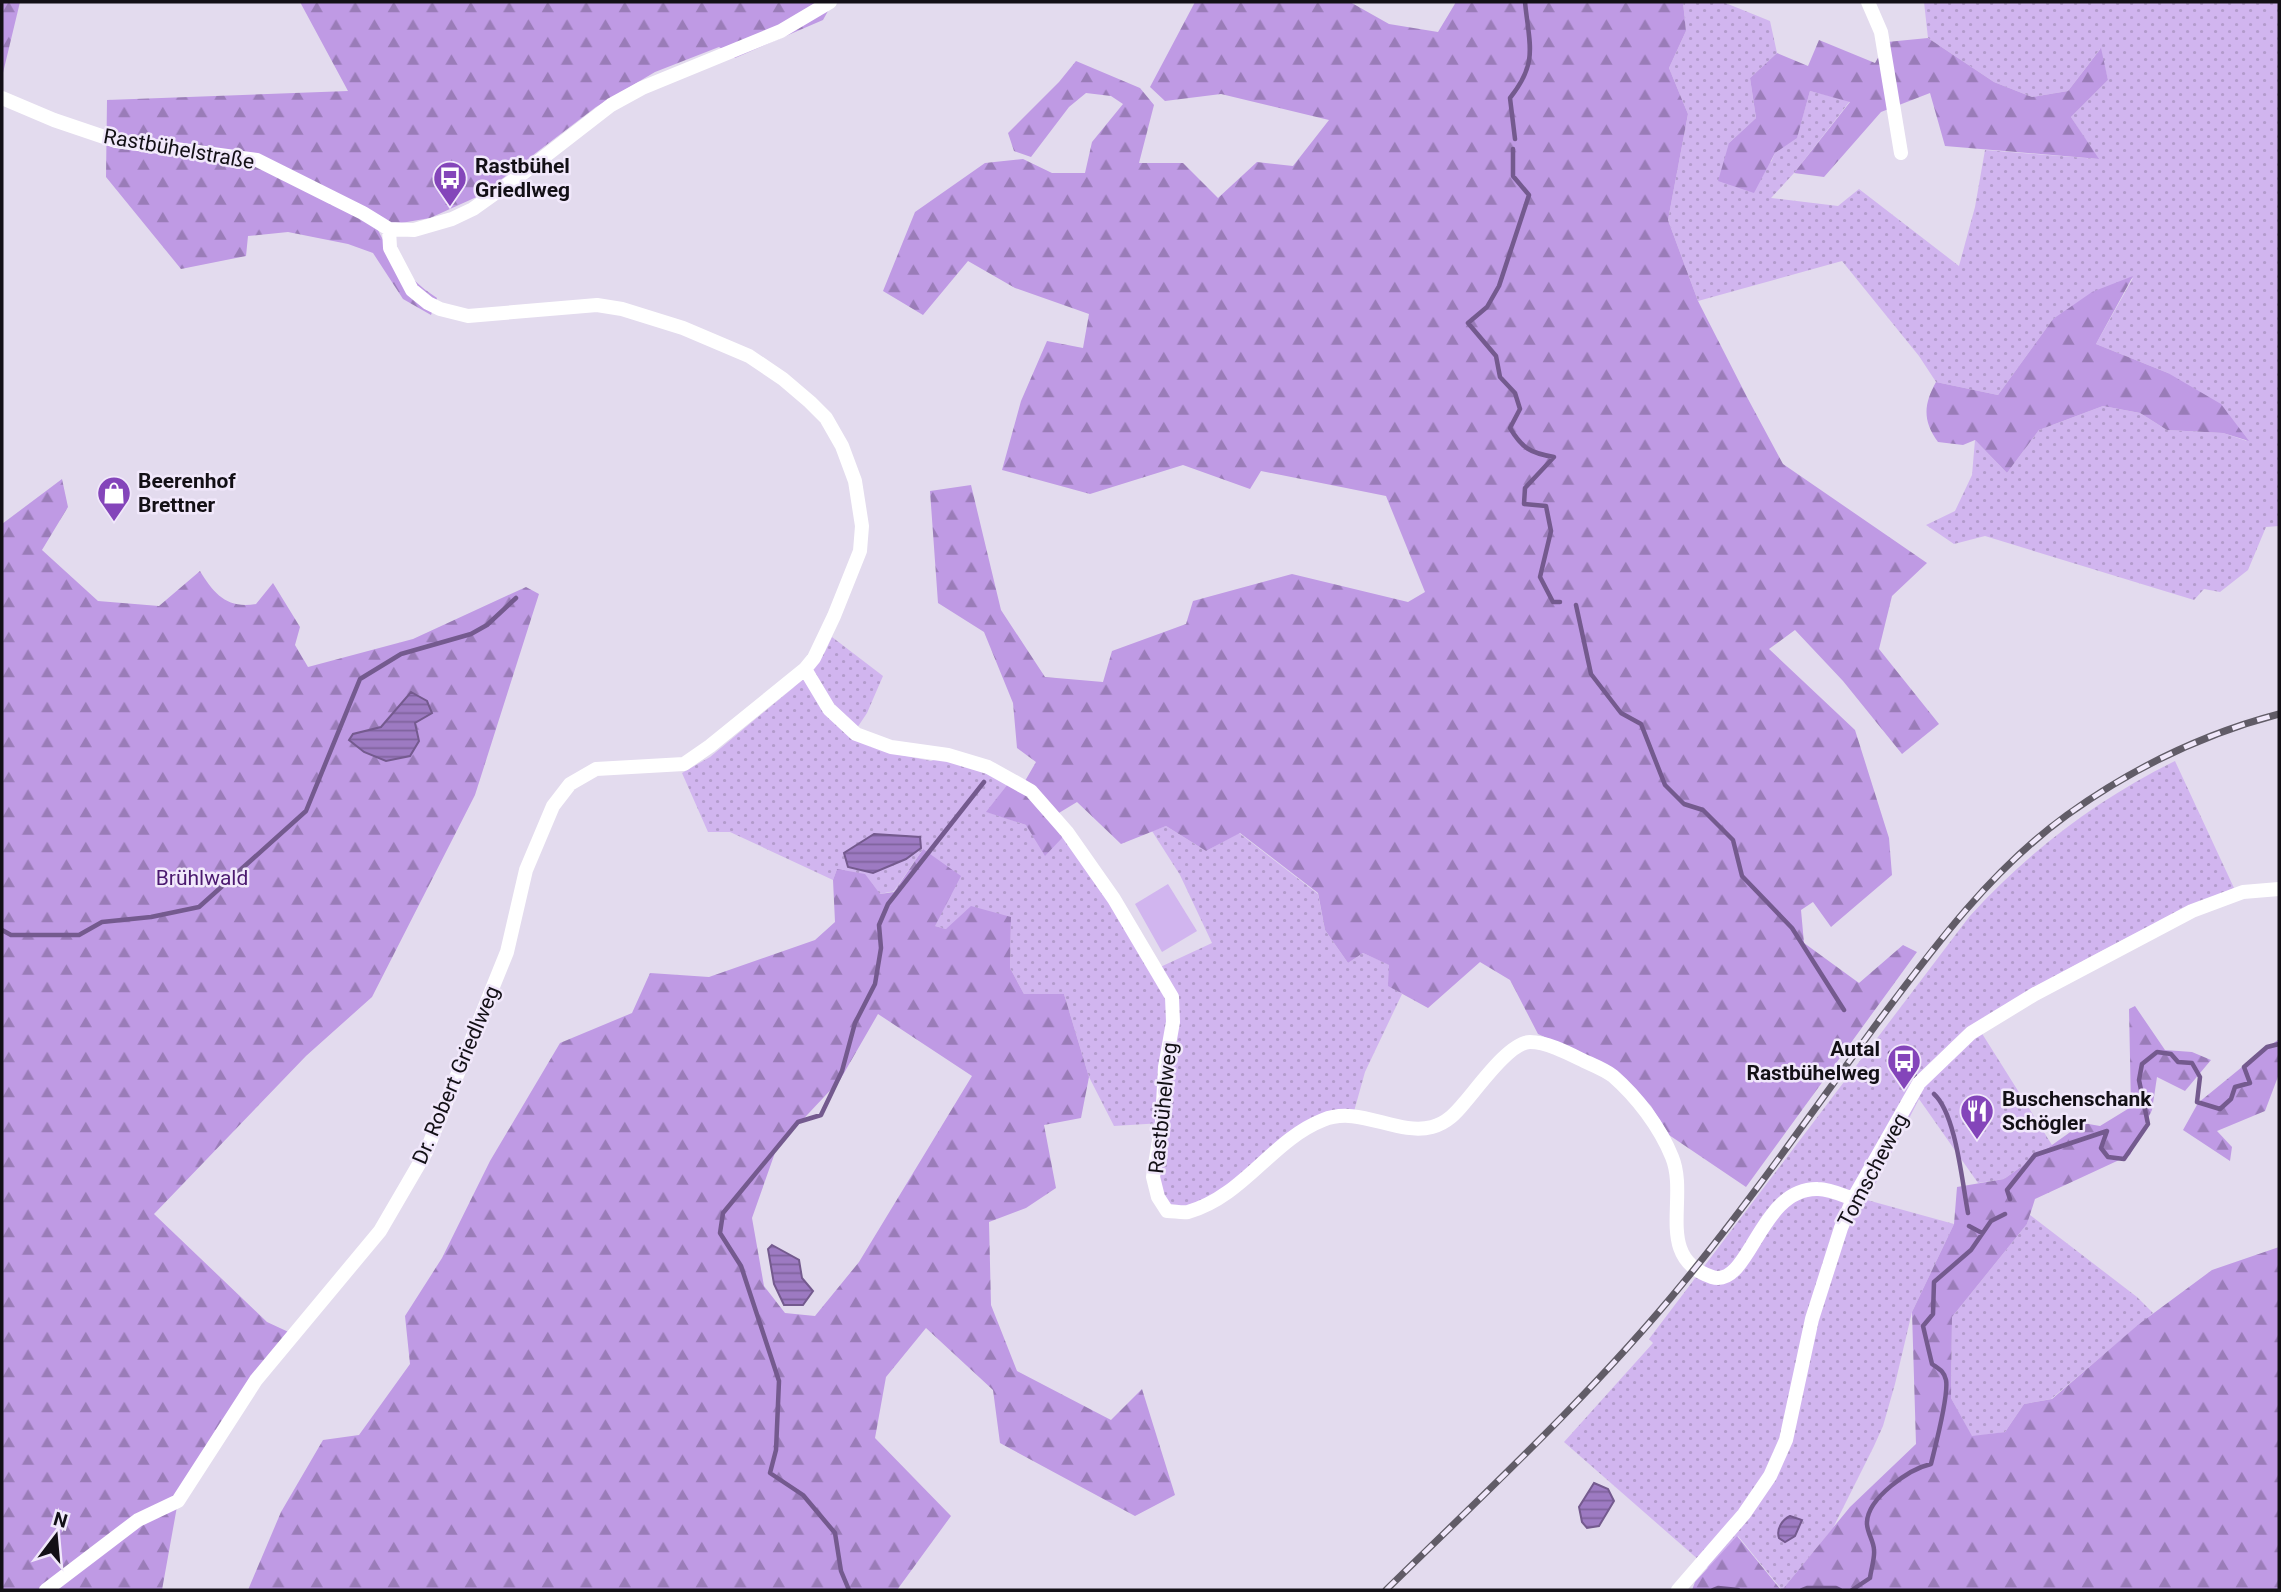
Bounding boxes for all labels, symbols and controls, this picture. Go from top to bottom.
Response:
street label: Rastbühelstraße [102,124,256,174]
place label: Rastbühel Griedlweg [475,154,570,202]
bus stop icon: Rastbühel Griedlweg [431,159,469,208]
place label: Beerenhof Brettner [138,469,236,517]
shop icon: Beerenhof Brettner [95,474,133,523]
park label: Brühlwald [156,866,248,890]
street label: Dr. Robert Griedlweg [408,982,504,1168]
place label: Autal Rastbühelweg [1746,1037,1880,1085]
street label: Rastbühelweg [1144,1041,1182,1175]
bus stop icon: Autal Rastbühelweg [1885,1042,1923,1091]
place label: Buschenschank Schögler [2002,1087,2152,1135]
restaurant icon: Buschenschank Schögler [1958,1092,1996,1141]
street label: Tomscheweg [1833,1109,1913,1231]
north arrow [21,1501,91,1571]
text: N [51,1507,70,1533]

